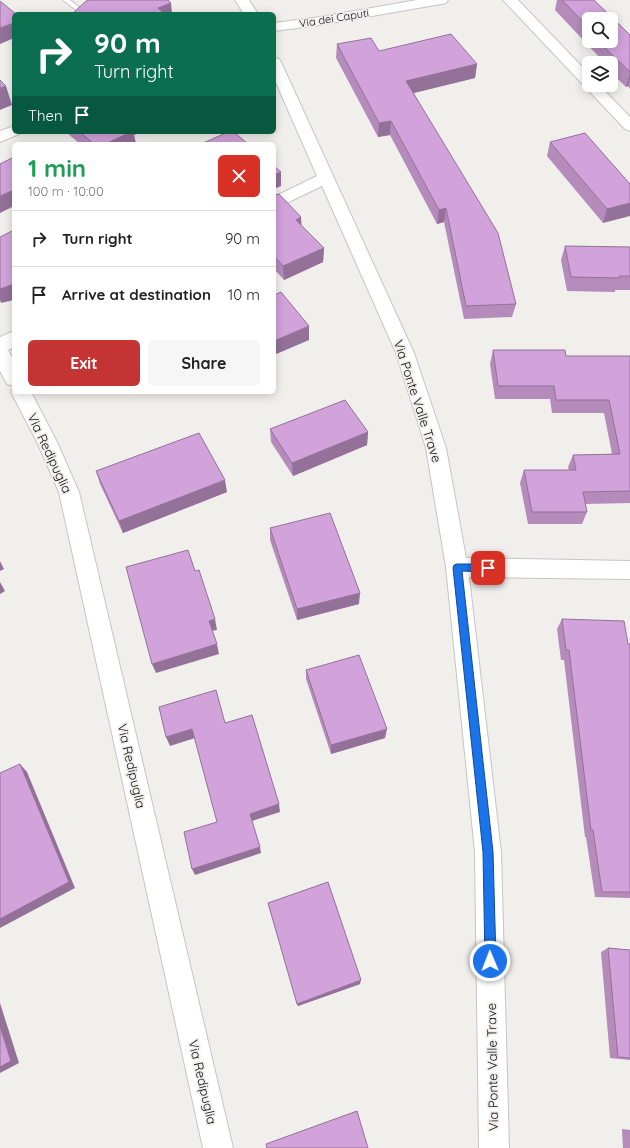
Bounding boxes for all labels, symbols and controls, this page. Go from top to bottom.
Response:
street label: Via dei Caputi [298,6,370,30]
map controls [582,12,618,92]
button: search [582,12,618,48]
text: 90 m [94,25,161,60]
icon: right [28,28,80,80]
button: layers [582,56,618,92]
text: Turn right [94,60,174,83]
icon: arrive [71,104,93,126]
text: Then [28,106,63,125]
text: 1 min [28,153,86,183]
button: close [218,155,260,197]
text: 100 m · 10:00 [28,183,104,199]
icon: right [28,228,50,250]
text: Turn right [62,229,133,248]
text: 90 m [225,229,260,248]
icon: arrive [28,284,50,306]
text: Arrive at destination [62,285,211,304]
text: 10 m [228,285,260,304]
street label: Via Ponte Valle Trave [391,338,445,464]
button: Exit [28,340,140,386]
button: Share [148,340,260,386]
street label: Via Redipuglia [24,410,76,496]
pin [471,551,505,585]
icon: arrive [477,557,499,579]
street label: Via Redipuglia [114,722,150,810]
position arrow [469,940,511,982]
street label: Via Ponte Valle Trave [483,1003,501,1131]
street label: Via Redipuglia [185,1038,221,1126]

